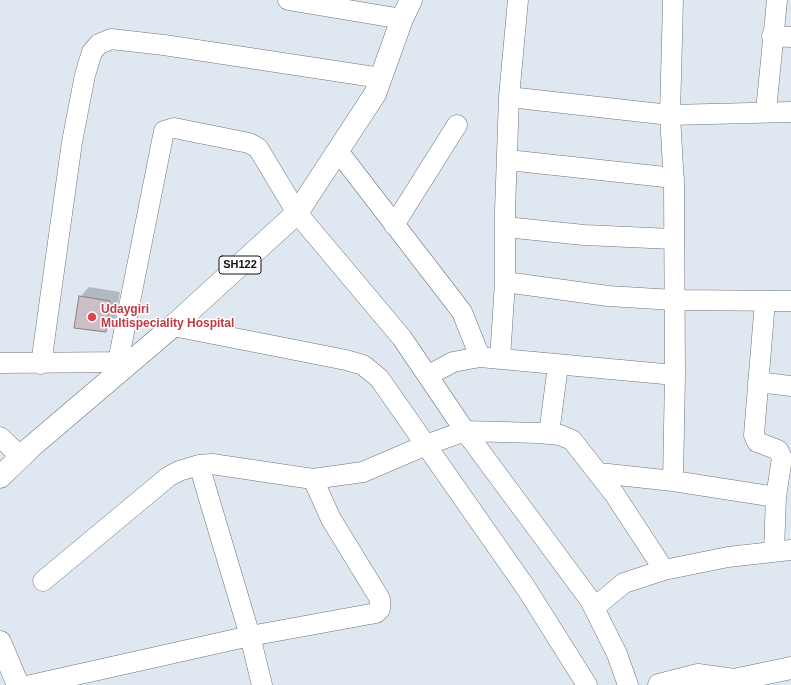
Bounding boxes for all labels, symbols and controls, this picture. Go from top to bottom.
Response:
road number: SH122 [219,256,261,274]
place label: Udaygiri Multispeciality Hospital [101,303,234,331]
marker: Udaygiri Multispeciality Hospital [86,311,98,323]

